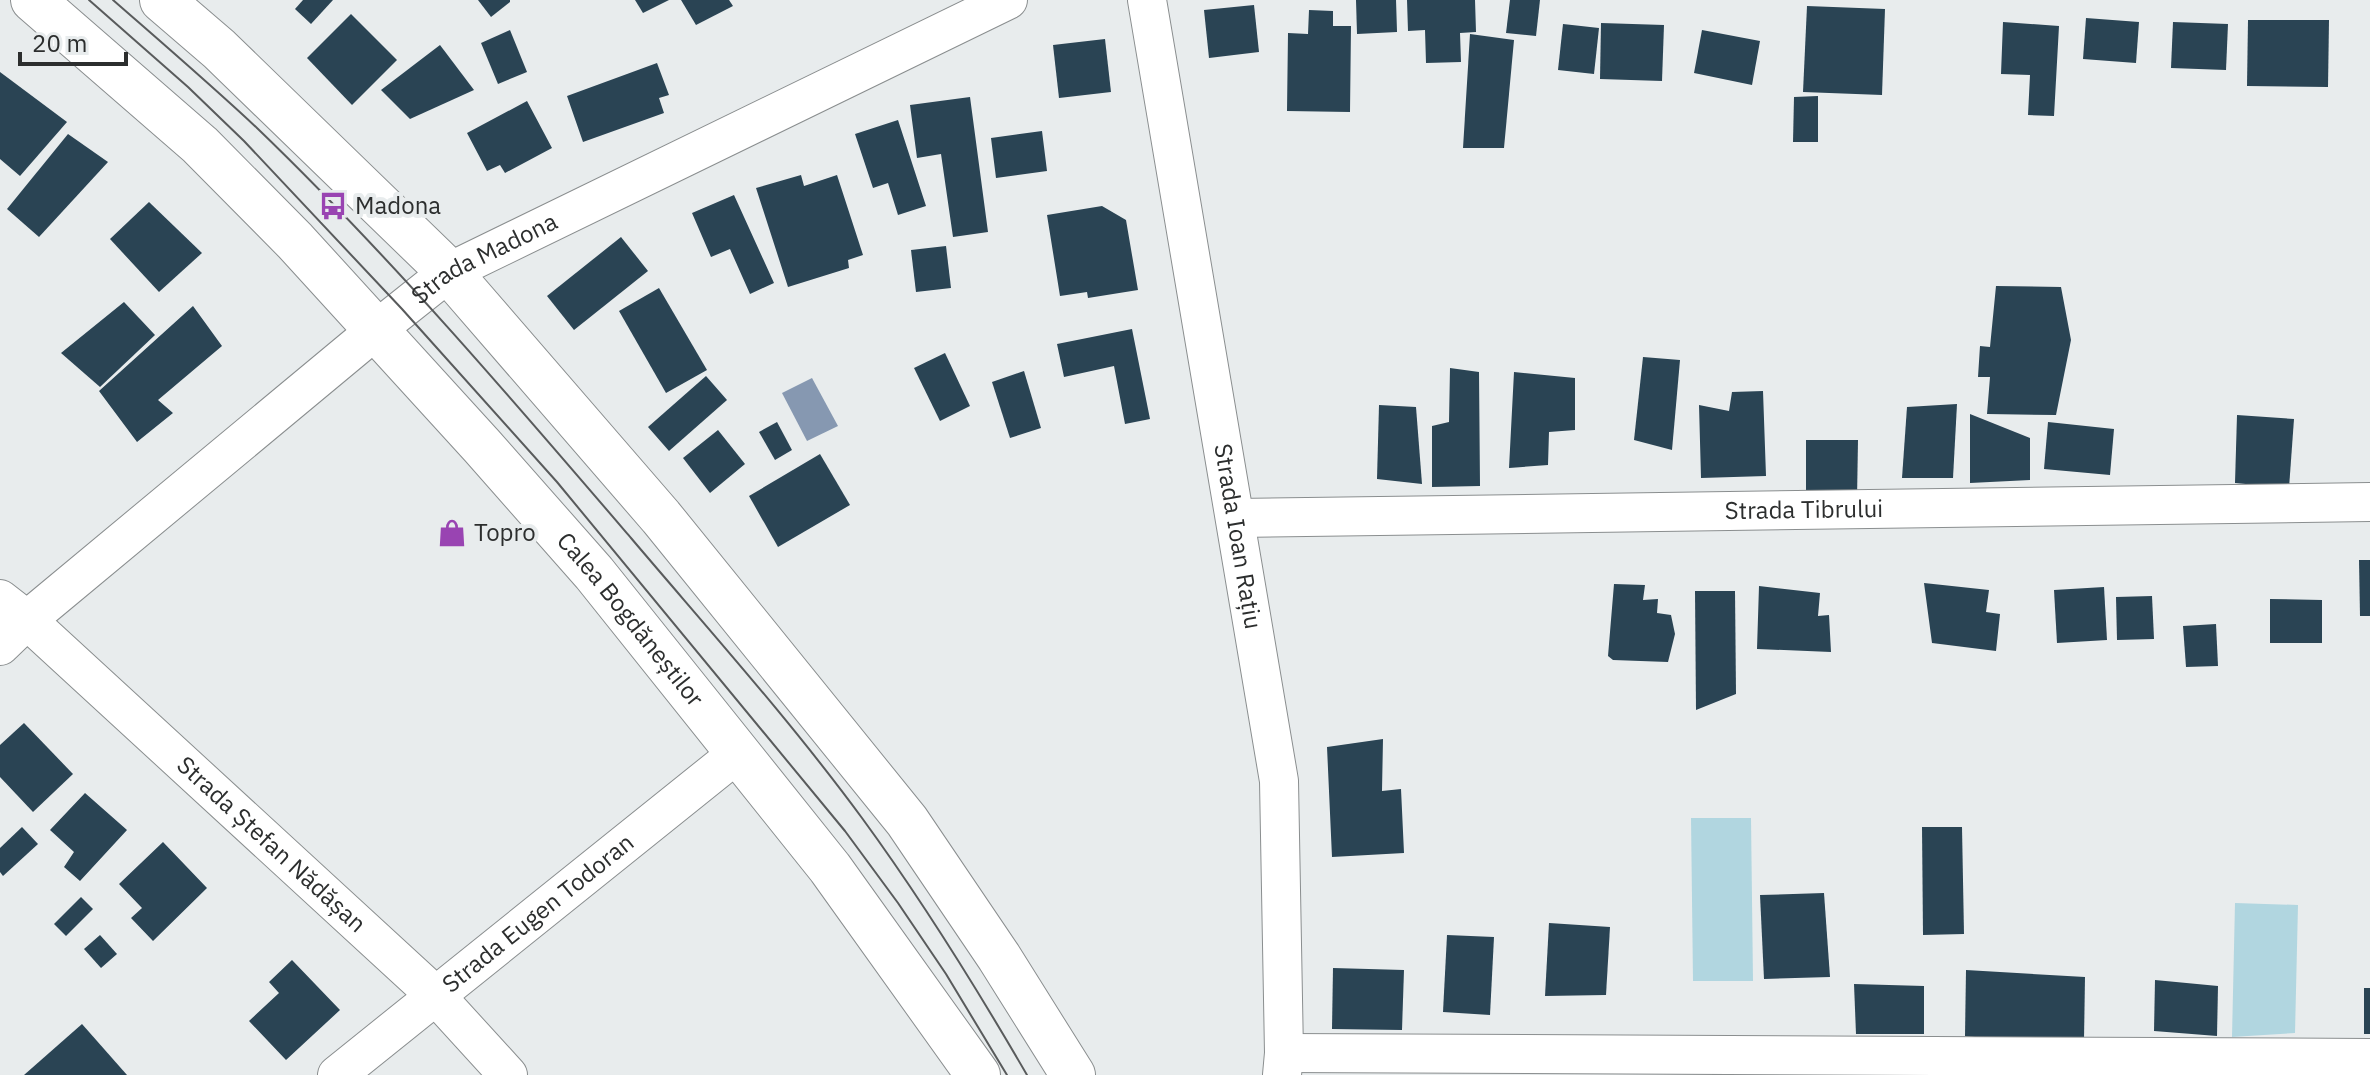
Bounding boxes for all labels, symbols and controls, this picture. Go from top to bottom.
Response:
scale bar [20,16,126,66]
text: 20 m [32,27,87,59]
place label: Madona [355,189,441,221]
bus stop icon: Madona [318,191,348,221]
street label: Strada Madona [404,205,563,311]
street label: Strada Ioan Rațiu [1207,441,1270,631]
street label: Strada Tibrului [1724,492,1883,526]
place label: Topro [474,516,536,548]
shop icon: Topro [437,518,467,548]
street label: Calea Bogdăneștilor [550,525,712,713]
street label: Strada Ștefan Nădășan [170,749,374,939]
street label: Strada Eugen Todoran [435,826,640,999]

